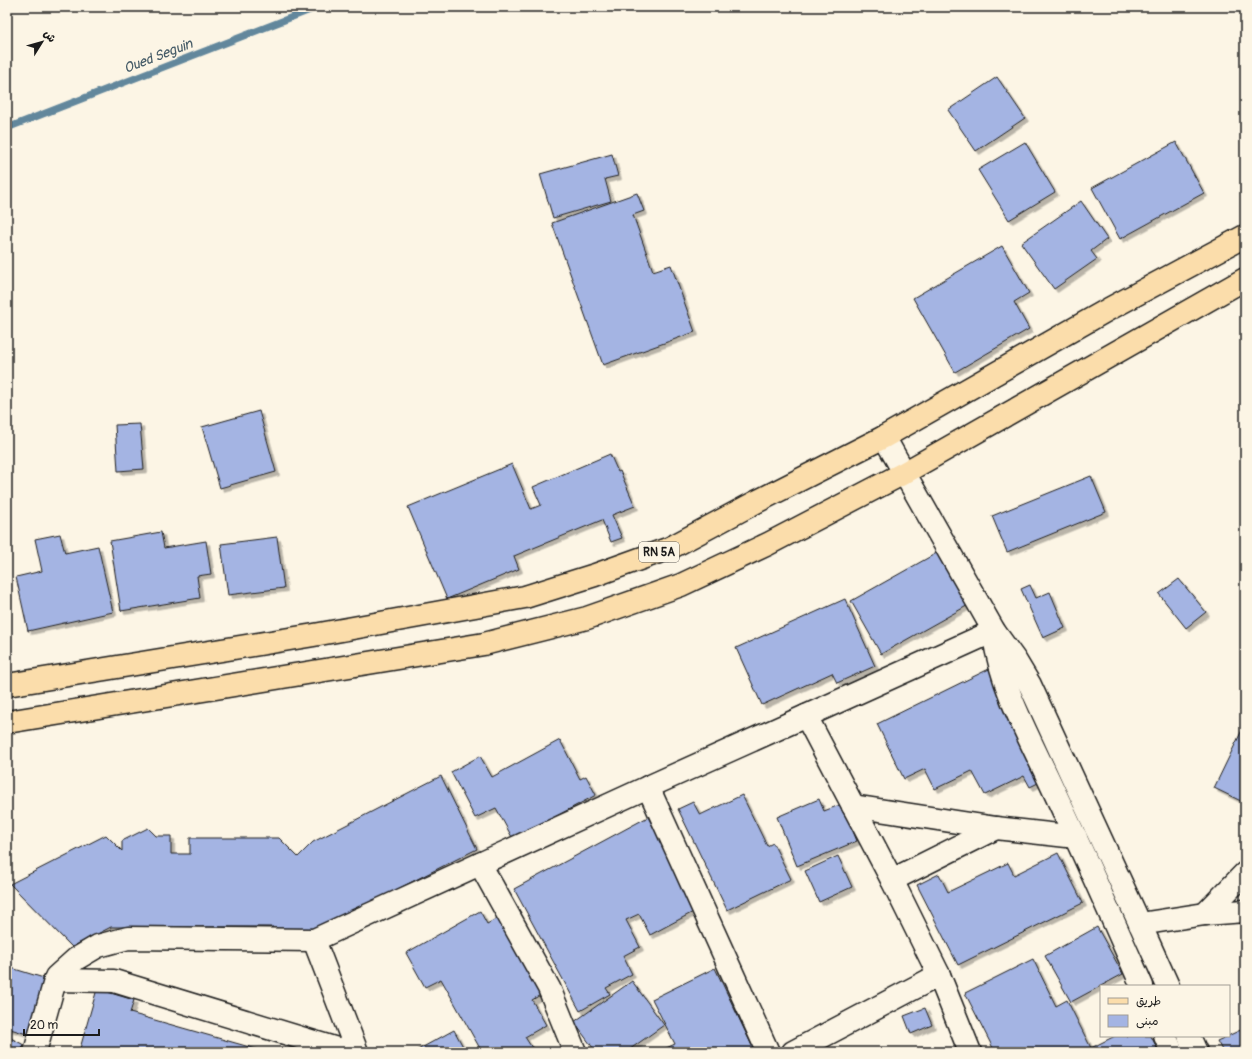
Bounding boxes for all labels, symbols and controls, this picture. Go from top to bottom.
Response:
north arrow [22,22,62,62]
text: ش [41,28,58,45]
water label: Oued Seguin [121,35,196,77]
road number: RN 5A [639,542,679,562]
legend [1100,985,1230,1037]
text: طريق [1136,994,1161,1009]
scale bar [24,1011,99,1037]
text: مبنى [1136,1014,1159,1029]
text: 20 m [30,1018,59,1033]

